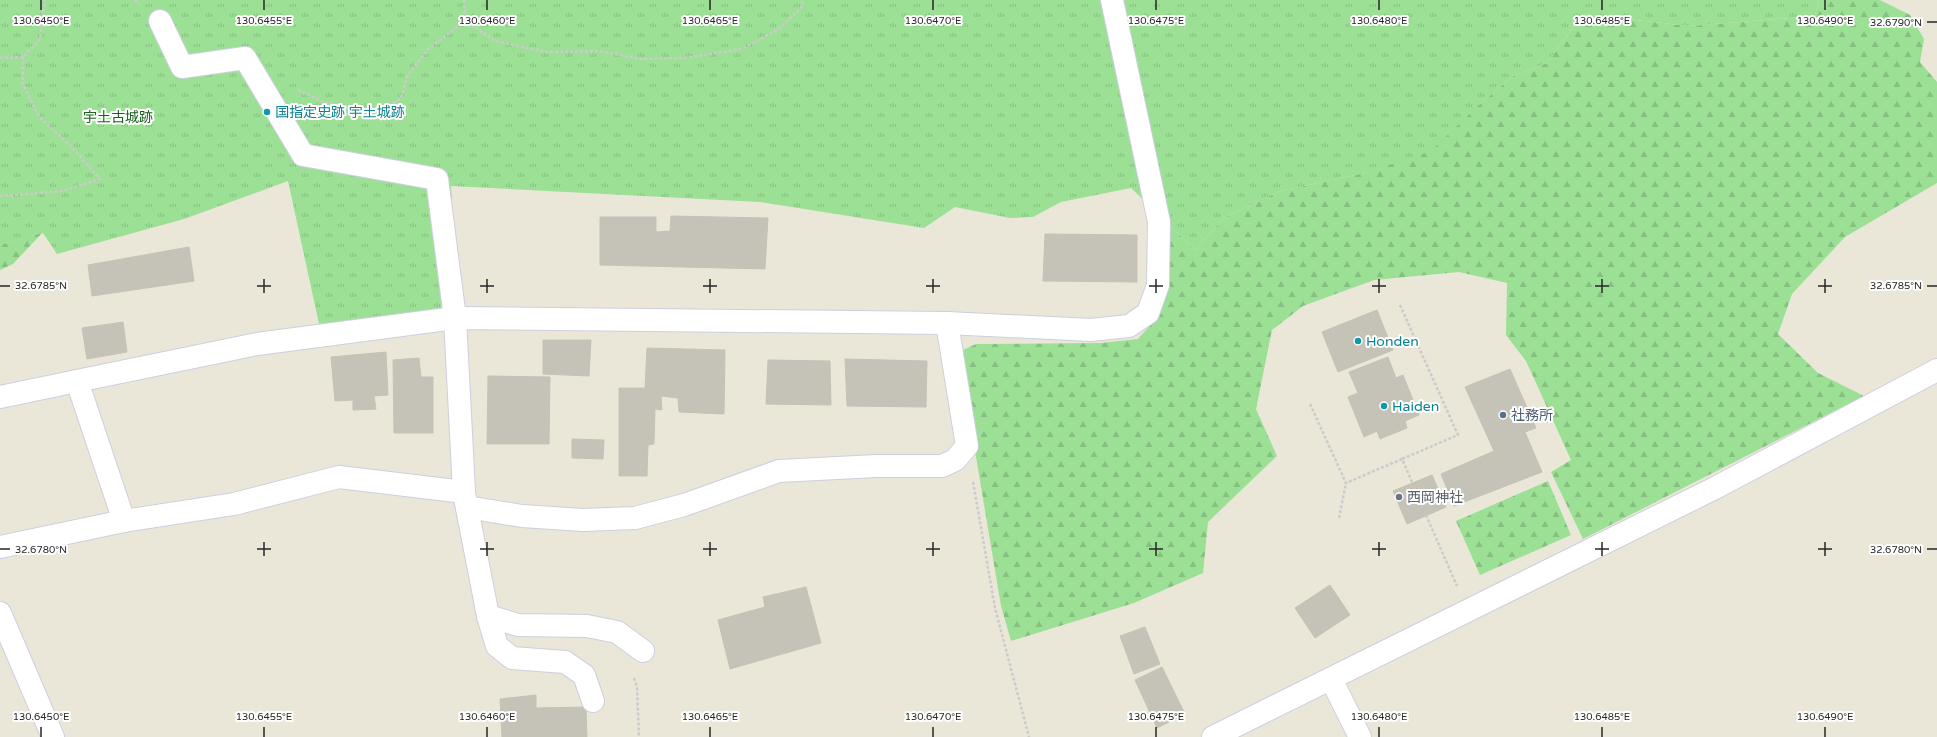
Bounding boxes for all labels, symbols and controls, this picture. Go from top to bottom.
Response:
text: 130.6450°E [13,15,69,27]
text: 130.6455°E [236,15,292,27]
text: 130.6460°E [459,15,515,27]
text: 130.6465°E [682,15,738,27]
text: 130.6470°E [905,15,961,27]
text: 130.6475°E [1128,15,1184,27]
text: 130.6480°E [1351,15,1407,27]
text: 130.6485°E [1574,15,1630,27]
text: 130.6490°E [1797,15,1853,27]
text: 32.6790°N [1870,17,1922,29]
place label: 国指定史跡 宇土城跡 [275,104,405,121]
marker: 国指定史跡 宇土城跡 [262,107,272,117]
park label: 宇土古城跡 [83,109,153,126]
text: 32.6785°N [15,280,67,292]
text: 32.6785°N [1870,280,1922,292]
place label: Honden [1366,333,1419,350]
marker: Honden [1353,336,1363,346]
place label: Haiden [1392,398,1439,415]
marker: Haiden [1379,401,1389,411]
place label: 社務所 [1511,407,1553,424]
marker: 社務所 [1498,410,1508,420]
place label: 西岡神社 [1407,489,1463,506]
marker: 西岡神社 [1394,492,1404,502]
text: 32.6780°N [15,544,67,556]
text: 32.6780°N [1870,544,1922,556]
text: 130.6450°E [13,711,69,723]
text: 130.6455°E [236,711,292,723]
text: 130.6460°E [459,711,515,723]
text: 130.6465°E [682,711,738,723]
text: 130.6470°E [905,711,961,723]
text: 130.6475°E [1128,711,1184,723]
text: 130.6480°E [1351,711,1407,723]
text: 130.6485°E [1574,711,1630,723]
text: 130.6490°E [1797,711,1853,723]

